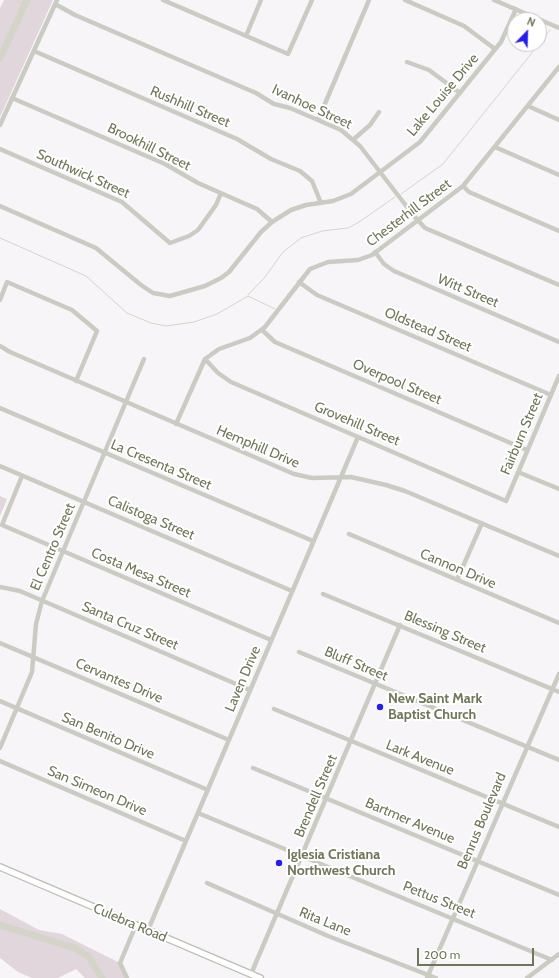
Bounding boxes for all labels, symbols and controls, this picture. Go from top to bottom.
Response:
north arrow [507,12,547,52]
text: N [525,14,538,30]
street label: Lake Louise Drive [404,50,482,140]
street label: Ivanhoe Street [269,81,355,133]
street label: Rushhill Street [147,83,233,131]
street label: Brookhill Street [105,120,193,174]
street label: Southwick Street [34,146,132,202]
street label: Chesterhill Street [363,176,455,250]
street label: Witt Street [435,271,501,311]
street label: Oldstead Street [382,304,474,356]
street label: Overpool Street [350,356,444,408]
street label: Fairburn Street [497,391,547,477]
street label: Grovehill Street [312,398,402,450]
street label: Hemphill Drive [214,422,302,472]
street label: La Cresenta Street [108,436,214,494]
street label: Calistoga Street [105,492,197,544]
street label: El Centro Street [27,501,79,593]
street label: Costa Mesa Street [89,544,193,602]
street label: Cannon Drive [417,545,499,593]
street label: Santa Cruz Street [79,598,181,654]
street label: Blessing Street [402,607,488,657]
street label: Bluff Street [322,643,390,685]
street label: Laven Drive [222,644,264,714]
street label: Cervantes Drive [73,655,165,707]
place label: New Saint Mark Baptist Church [388,691,482,724]
marker: New Saint Mark Baptist Church [375,702,385,712]
street label: San Benito Drive [59,709,157,763]
street label: Lark Avenue [383,737,457,779]
street label: Brendell Street [291,752,341,840]
street label: San Simeon Drive [45,762,149,820]
street label: Benrus Boulevard [454,770,510,872]
street label: Bartmer Avenue [363,795,457,847]
place label: Iglesia Cristiana Northwest Church [287,847,395,880]
marker: Iglesia Cristiana Northwest Church [274,858,284,868]
street label: Pettus Street [400,878,478,922]
street label: Culebra Road [91,900,169,946]
street label: Rita Lane [297,904,353,940]
scale bar [419,940,536,966]
text: 200 m [424,947,460,962]

